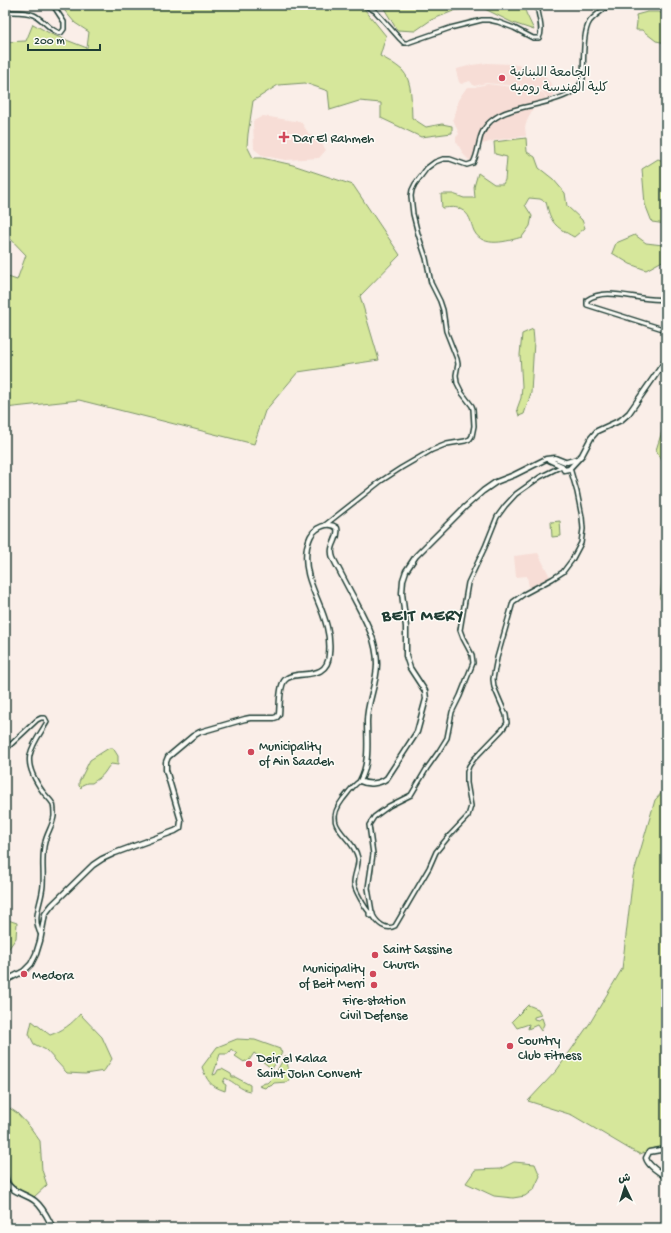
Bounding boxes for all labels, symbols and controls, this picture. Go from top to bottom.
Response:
scale bar [28,26,100,52]
text: 200 m [34,35,65,49]
place label: الجامعة اللبنانية كلية الهندسة روميه [510,66,609,96]
marker: الجامعة اللبنانية كلية الهندسة روميه [497,73,507,83]
marker: Dar El Rahmeh [278,131,290,143]
place label: Dar El Rahmeh [292,132,374,147]
district label: BEIT MERY [381,607,464,627]
place label: Municipality of Ain Saadeh [259,740,334,770]
marker: Municipality of Ain Saadeh [246,747,256,757]
place label: Saint Sassine Church [383,943,452,973]
marker: Saint Sassine Church [370,950,380,960]
place label: Municipality of Beit Merri [299,962,366,992]
marker: Medora [19,969,29,979]
place label: Medora [32,969,75,984]
marker: Municipality of Beit Merri [368,969,378,979]
marker: Fire-station Civil Defense [369,980,379,990]
place label: Fire-station Civil Defense [340,994,408,1024]
place label: Country Club Fitness [518,1034,582,1064]
marker: Country Club Fitness [505,1041,515,1051]
place label: Deir el Kalaa Saint John Convent [256,1052,363,1082]
marker: Deir el Kalaa Saint John Convent [244,1059,254,1069]
north arrow [605,1167,645,1207]
text: ش [618,1173,631,1185]

